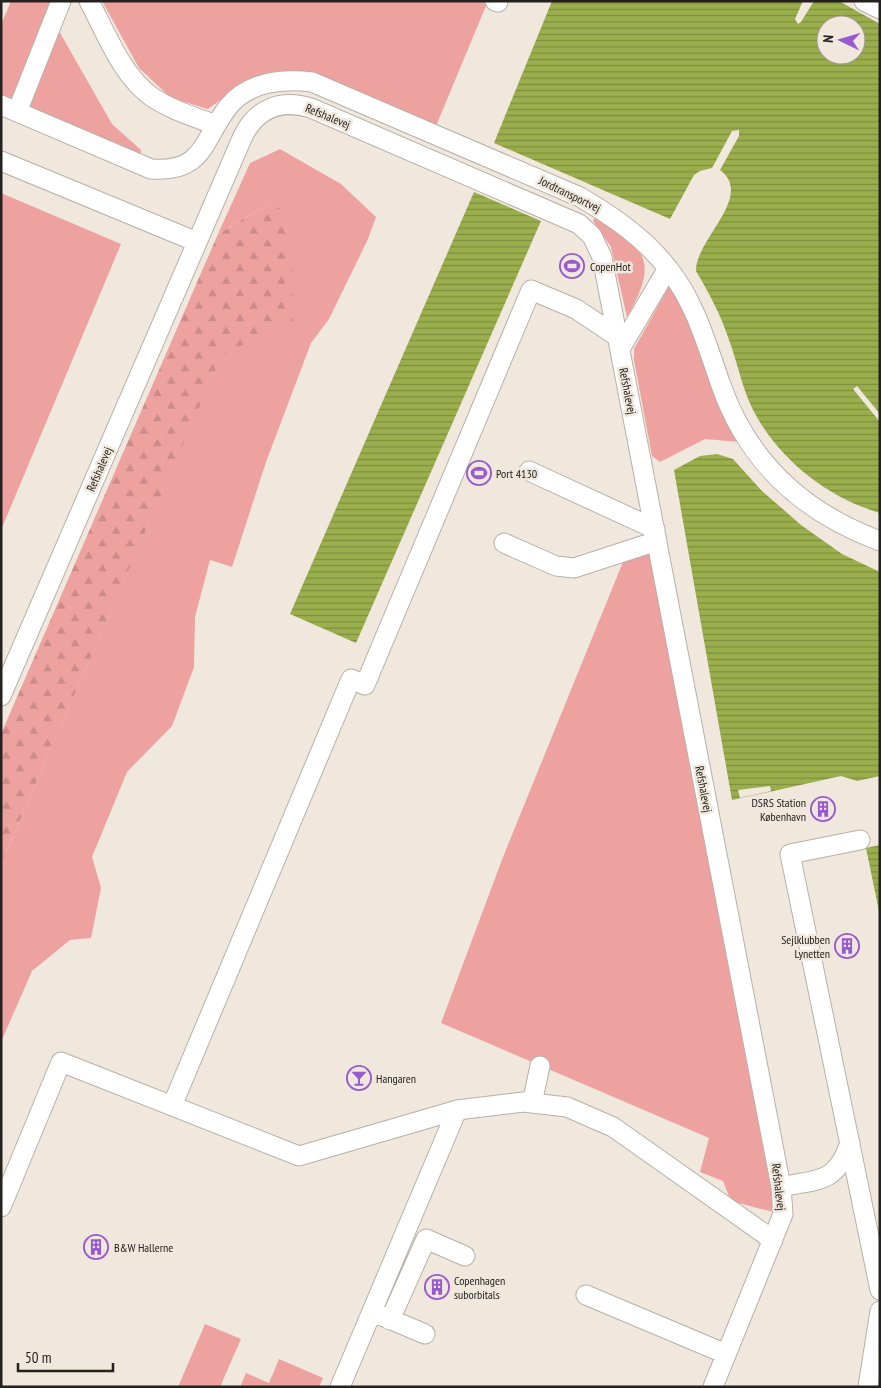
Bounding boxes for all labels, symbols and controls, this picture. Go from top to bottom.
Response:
north arrow [816,15,866,65]
text: N [819,34,837,43]
street label: Refshalevej [303,100,353,132]
street label: Jordtransportvej [536,172,603,215]
sports icon: CopenHot [559,253,585,279]
place label: CopenHot [590,259,631,274]
street label: Refshalevej [616,366,640,416]
street label: Refshalevej [83,444,115,494]
sports icon: Port 4130 [466,460,492,486]
place label: Port 4130 [496,466,537,481]
street label: Refshalevej [692,764,716,814]
place label: DSRS Station København [752,795,806,824]
building icon: DSRS Station København [810,796,836,822]
place label: Sejlklubben Lynetten [781,932,830,961]
building icon: Sejlklubben Lynetten [834,933,860,959]
bar icon: Hangaren [346,1065,372,1091]
place label: Hangaren [376,1071,416,1086]
street label: Refshalevej [769,1163,789,1211]
building icon: B&W Hallerne [83,1234,109,1260]
place label: B&W Hallerne [114,1240,173,1255]
place label: Copenhagen suborbitals [454,1273,505,1302]
building icon: Copenhagen suborbitals [424,1274,450,1300]
scale bar [18,1340,112,1372]
text: 50 m [25,1348,51,1367]

